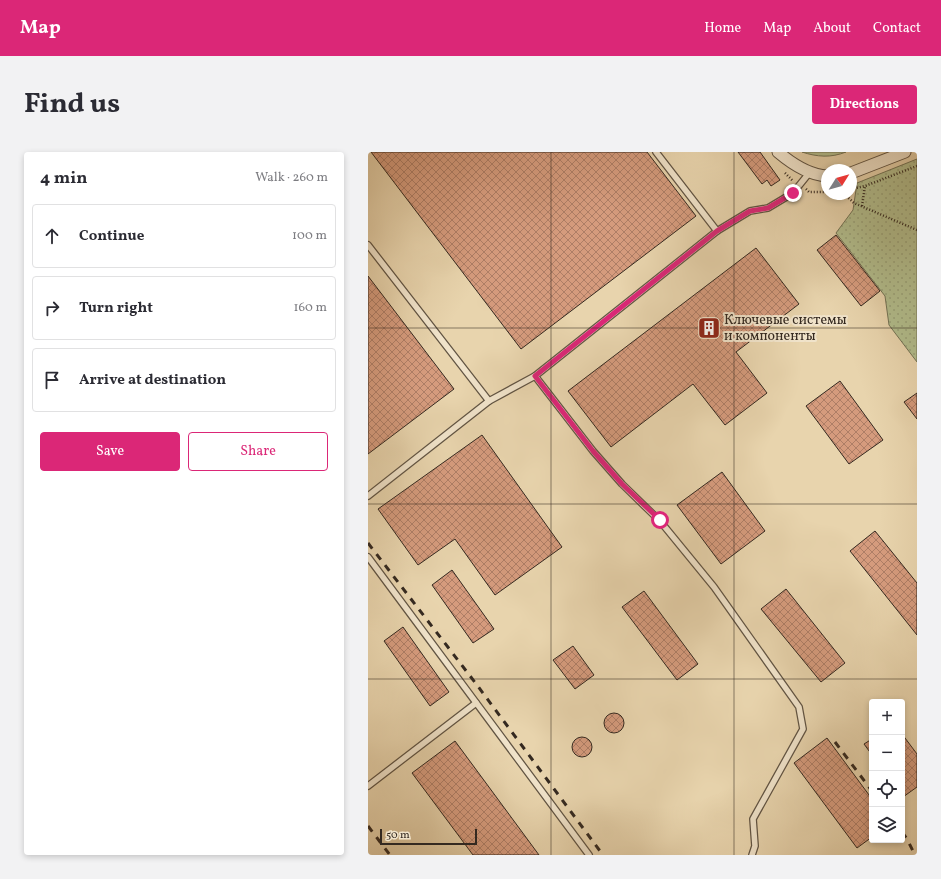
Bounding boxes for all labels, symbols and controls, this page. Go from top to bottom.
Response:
text: Map [20,15,61,41]
text: Home [704,19,741,38]
text: Map [763,19,791,38]
text: About [813,19,851,38]
text: Contact [873,19,921,38]
text: Find us [24,85,120,124]
button: Directions [812,85,917,124]
north arrow [821,164,857,200]
text: 4 min [40,167,87,190]
text: Walk · 260 m [255,169,328,187]
route end [784,184,802,202]
icon: ahead [41,225,63,247]
text: Continue [79,226,144,247]
text: 100 m [292,227,327,245]
icon: right [41,297,63,319]
text: Turn right [79,298,153,319]
text: 160 m [293,299,327,317]
place label: Ключевые системы и компоненты [724,311,847,346]
building icon: Ключевые системы и компоненты [696,315,722,341]
icon: arrive [41,369,63,391]
text: Arrive at destination [79,370,226,391]
button: Save [40,432,180,471]
button: Share [188,432,328,471]
route start [651,511,669,529]
map controls [869,699,905,843]
button: + [869,699,905,735]
button: − [869,735,905,771]
button: locate [869,771,905,807]
button: layers [869,807,905,843]
scale bar [380,827,477,846]
text: 50 m [386,828,410,843]

